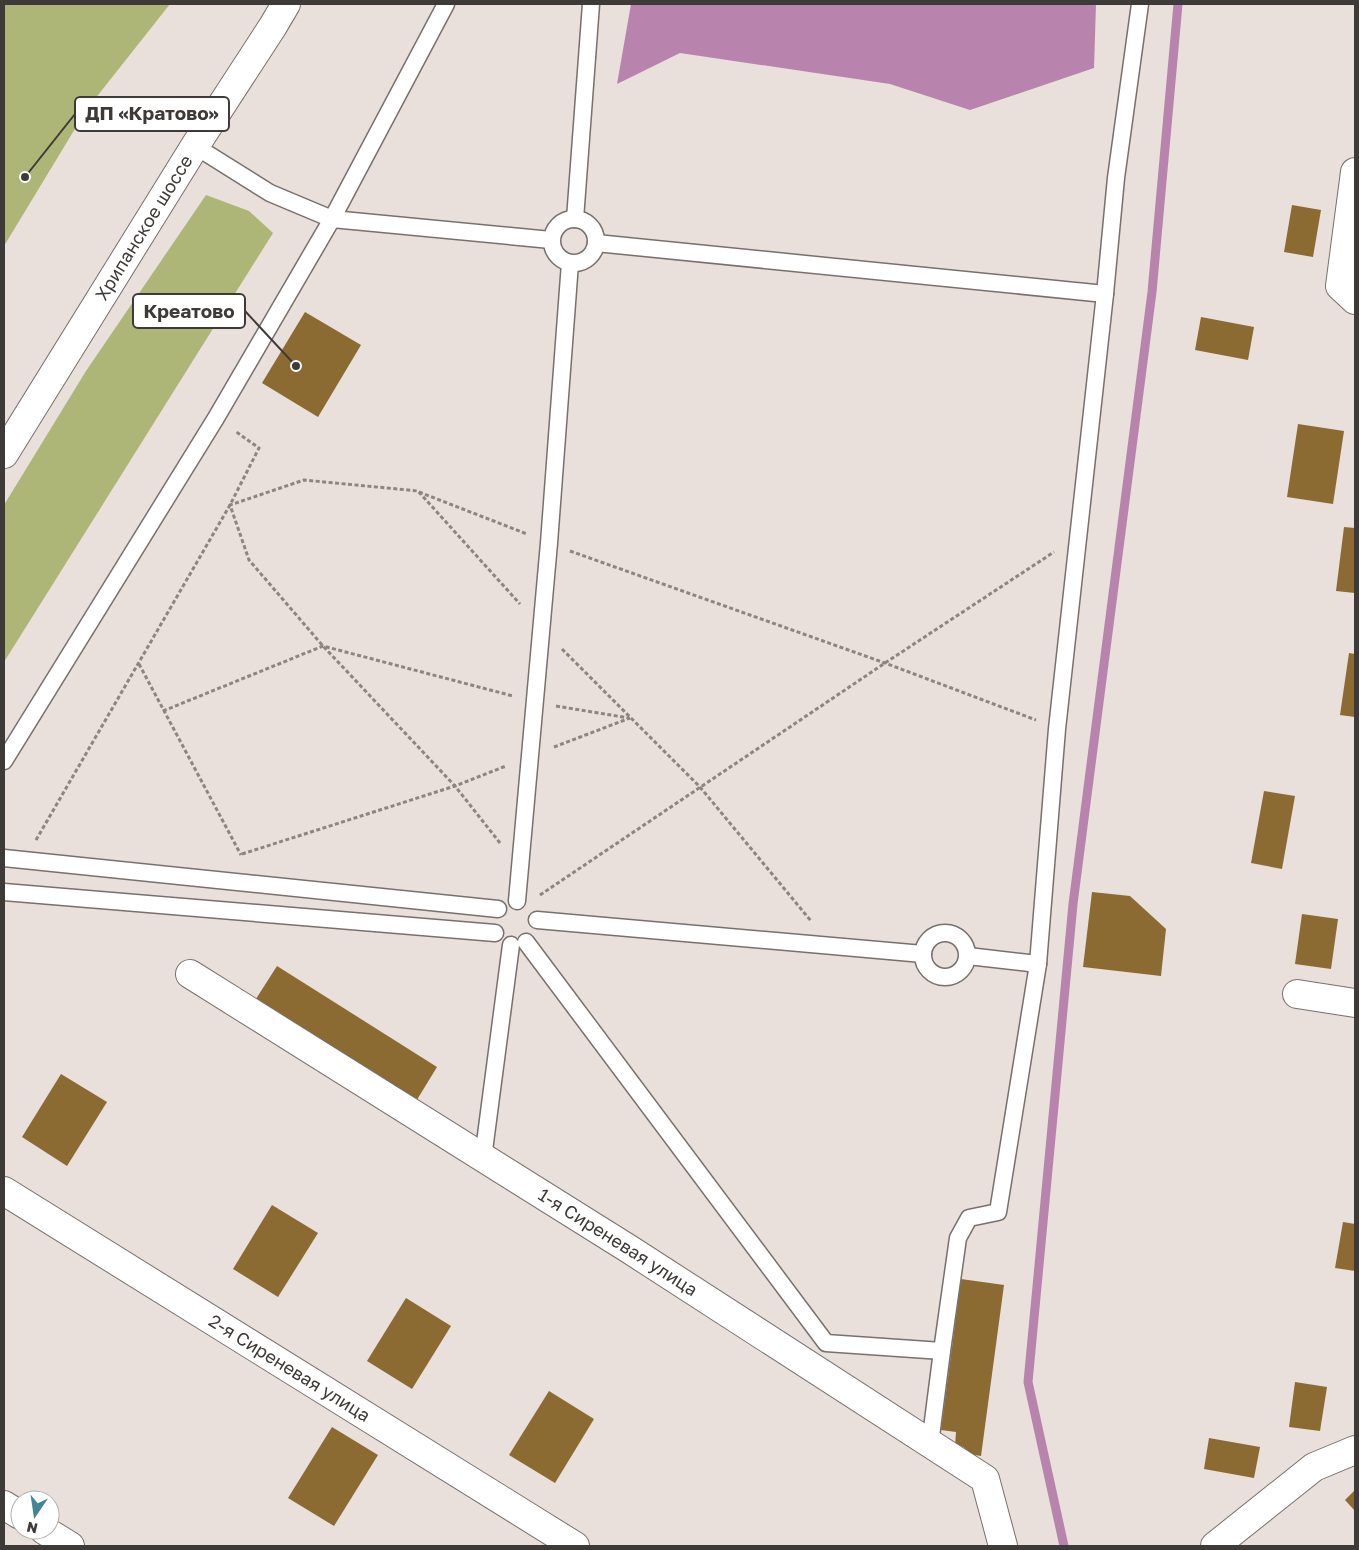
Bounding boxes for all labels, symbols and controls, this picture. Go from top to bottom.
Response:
callout: ДП «Кратово» [75,97,229,131]
text: ДП «Кратово» [85,101,219,124]
street label: Хрипанское шоссе [90,151,197,304]
callout: Креатово [133,294,245,328]
text: Креатово [143,299,235,322]
street label: 1-я Сиреневая улица [535,1183,702,1300]
street label: 2-я Сиреневая улица [205,1309,375,1426]
north arrow [10,1490,60,1540]
text: N [25,1519,39,1538]

